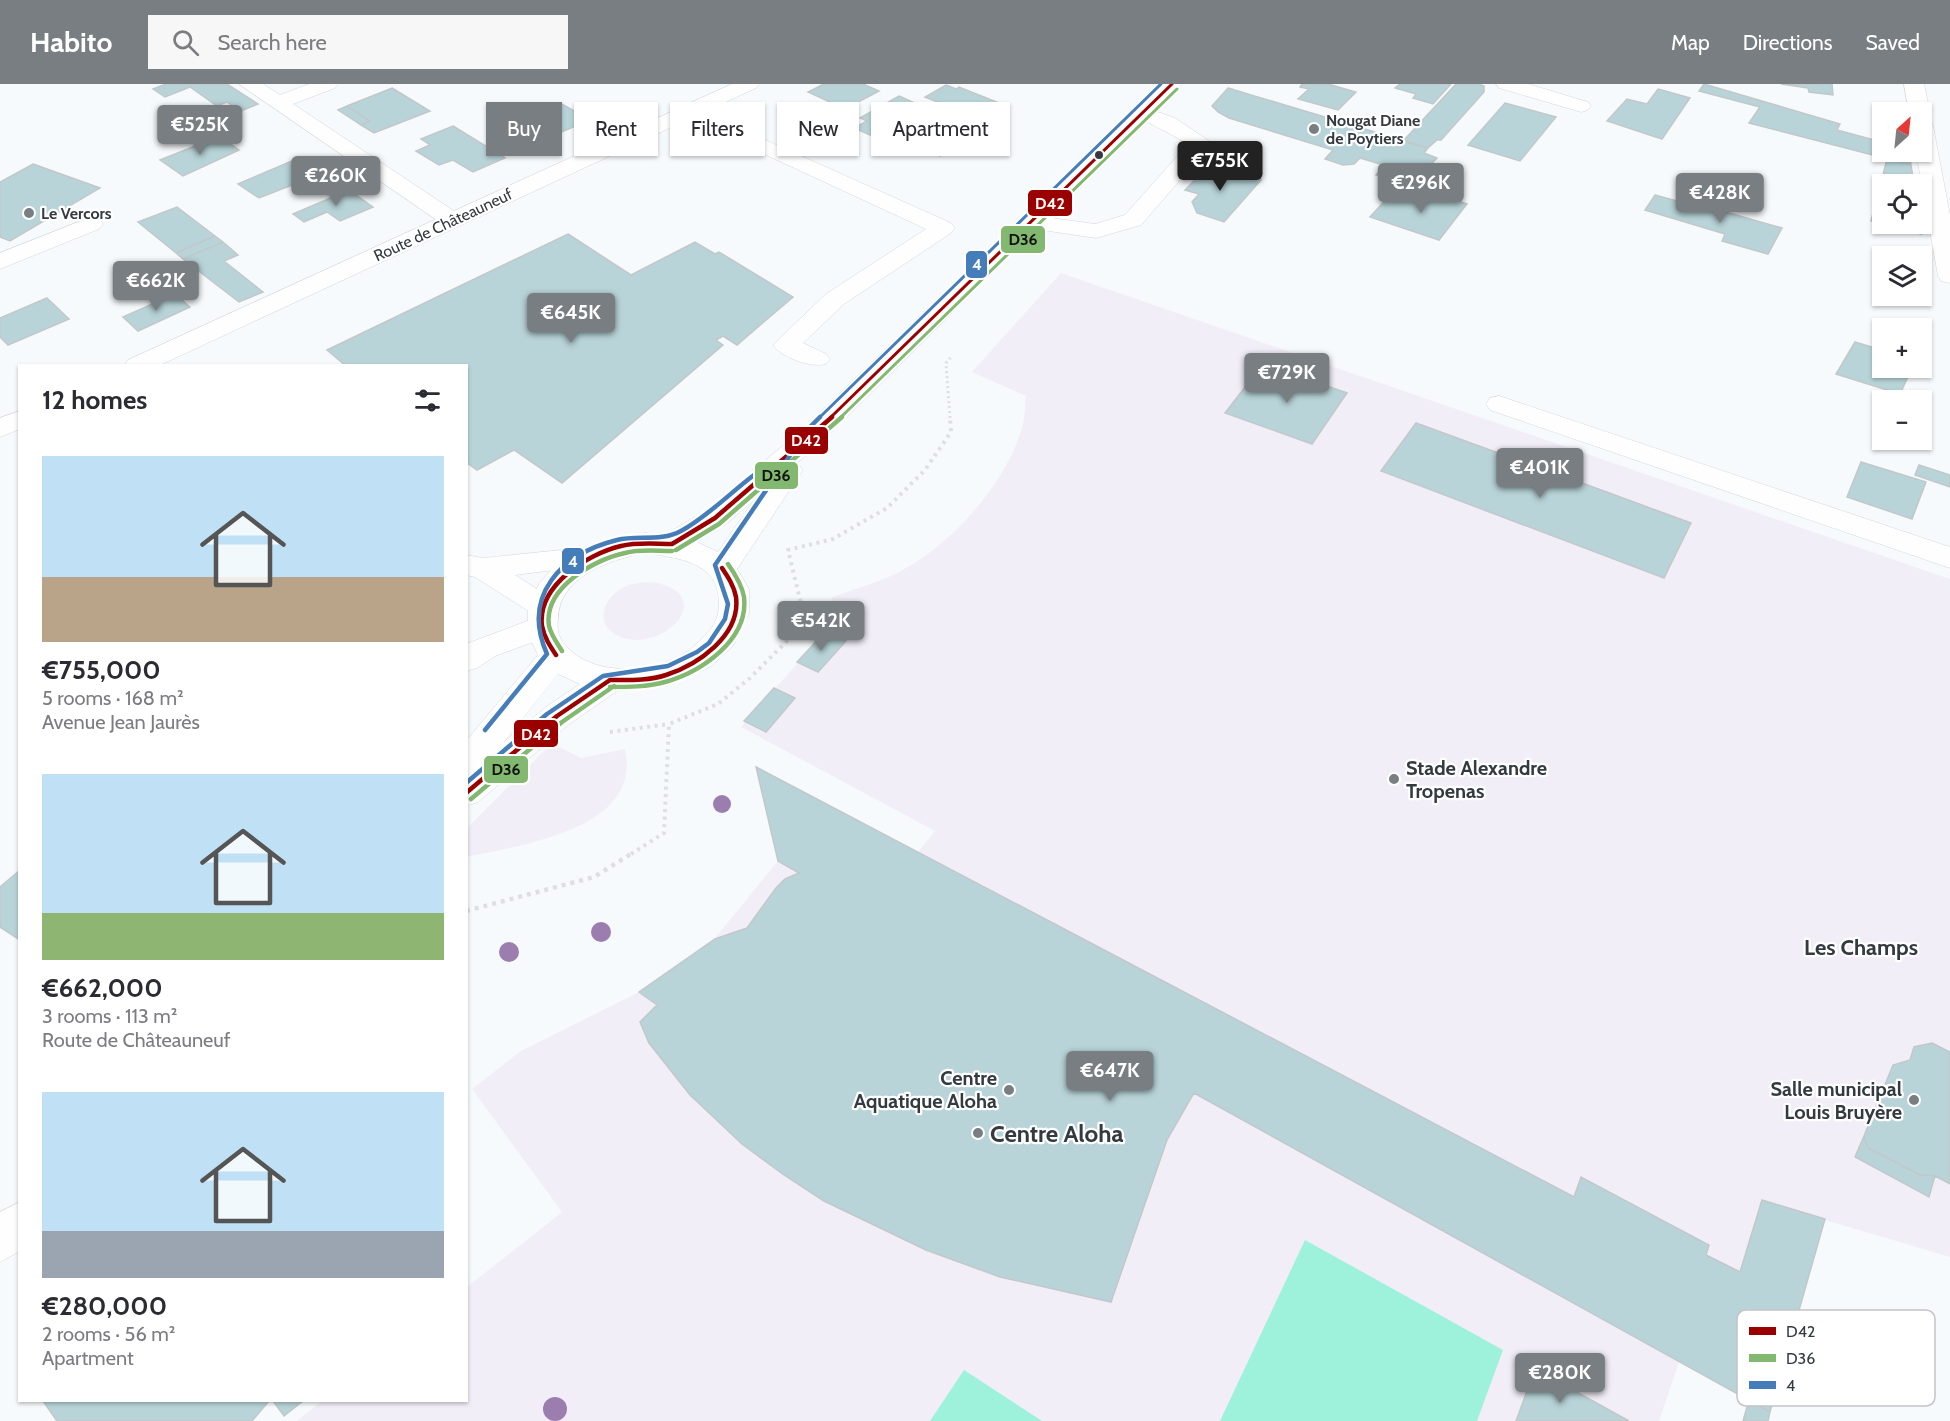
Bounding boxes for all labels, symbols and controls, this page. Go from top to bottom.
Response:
search box [148,15,568,69]
text: Habito [30,25,112,59]
icon: search [169,26,202,59]
text: Search here [217,29,327,56]
text: Map [1671,30,1710,55]
text: Directions [1743,30,1832,55]
text: Saved [1865,30,1920,55]
chip: Buy [486,102,562,156]
chip: Rent [574,102,658,156]
chip: Filters [670,102,765,156]
chip: New [777,102,859,156]
chip: Apartment [871,102,1010,156]
north arrow [1872,102,1932,162]
map controls [1872,102,1932,450]
pin: €525K [158,105,242,156]
place label: Nougat Diane de Poytiers [1326,111,1420,148]
text: €525K [171,112,229,136]
marker: Nougat Diane de Poytiers [1307,122,1321,136]
pin: €755K [1178,141,1262,192]
text: €755K [1191,148,1249,172]
unlabelled marker [1093,149,1105,161]
pin: €260K [294,156,378,207]
text: €260K [305,163,367,187]
pin: €296K [1379,163,1463,214]
text: €296K [1392,170,1450,194]
pin: €428K [1678,173,1762,224]
button: locate [1872,174,1932,234]
text: €428K [1690,180,1750,204]
street label: Route de Châteauneuf [371,184,516,265]
line badge: D42 [1027,189,1073,217]
text: D42 [1035,194,1065,213]
place label: Le Vercors [41,204,112,223]
marker: Le Vercors [22,206,36,220]
line badge: D36 [1000,225,1046,254]
text: D36 [1008,230,1038,249]
button: layers [1872,246,1932,306]
line badge: 4 [965,250,988,279]
text: 4 [972,255,982,274]
pin: €662K [114,261,198,312]
text: €662K [127,268,185,292]
pin: €645K [529,293,613,344]
text: €645K [541,300,601,324]
button: + [1872,318,1932,378]
pin: €729K [1245,353,1329,404]
text: €729K [1258,360,1316,384]
text: 12 homes [42,384,147,416]
icon: filters [411,384,444,417]
button: − [1872,390,1932,450]
line badge: D42 [784,426,829,455]
text: D42 [791,431,821,450]
pin: €401K [1498,448,1582,499]
text: €401K [1510,455,1570,479]
line badge: D36 [754,461,799,490]
text: D36 [761,466,791,485]
icon: home [189,495,297,603]
line badge: 4 [561,547,585,575]
text: 4 [568,552,578,571]
pin: €542K [779,601,863,652]
text: €542K [791,608,851,632]
text: €755,000 [42,654,161,686]
text: 5 rooms · 168 m² [42,686,184,710]
text: Avenue Jean Jaurès [42,710,200,734]
line badge: D42 [513,719,559,748]
text: D42 [521,725,551,744]
line badge: D36 [483,755,529,784]
place label: Stade Alexandre Tropenas [1406,756,1547,803]
text: D36 [491,760,521,779]
marker: Stade Alexandre Tropenas [1387,772,1401,786]
icon: home [189,813,297,921]
district label: Les Champs [1804,934,1918,961]
text: €662,000 [42,972,163,1004]
text: 3 rooms · 113 m² [42,1004,178,1028]
text: Route de Châteauneuf [42,1028,230,1052]
pin: €647K [1068,1051,1152,1102]
text: €647K [1080,1058,1140,1082]
place label: Centre Aquatique Aloha [854,1066,997,1113]
place label: Salle municipal Louis Bruyère [1770,1077,1902,1124]
marker: Centre Aquatique Aloha [1002,1083,1016,1097]
marker: Salle municipal Louis Bruyère [1907,1093,1921,1107]
place label: Centre Aloha [990,1119,1123,1148]
marker: Centre Aloha [971,1126,985,1140]
icon: home [189,1131,297,1239]
text: €280,000 [42,1290,167,1322]
legend [1737,1310,1935,1406]
text: 2 rooms · 56 m² [42,1322,175,1346]
text: D42 [1786,1322,1815,1341]
text: Apartment [42,1346,134,1370]
text: D36 [1786,1349,1815,1368]
pin: €280K [1518,1353,1602,1404]
text: €280K [1529,1360,1591,1384]
text: 4 [1786,1376,1795,1395]

